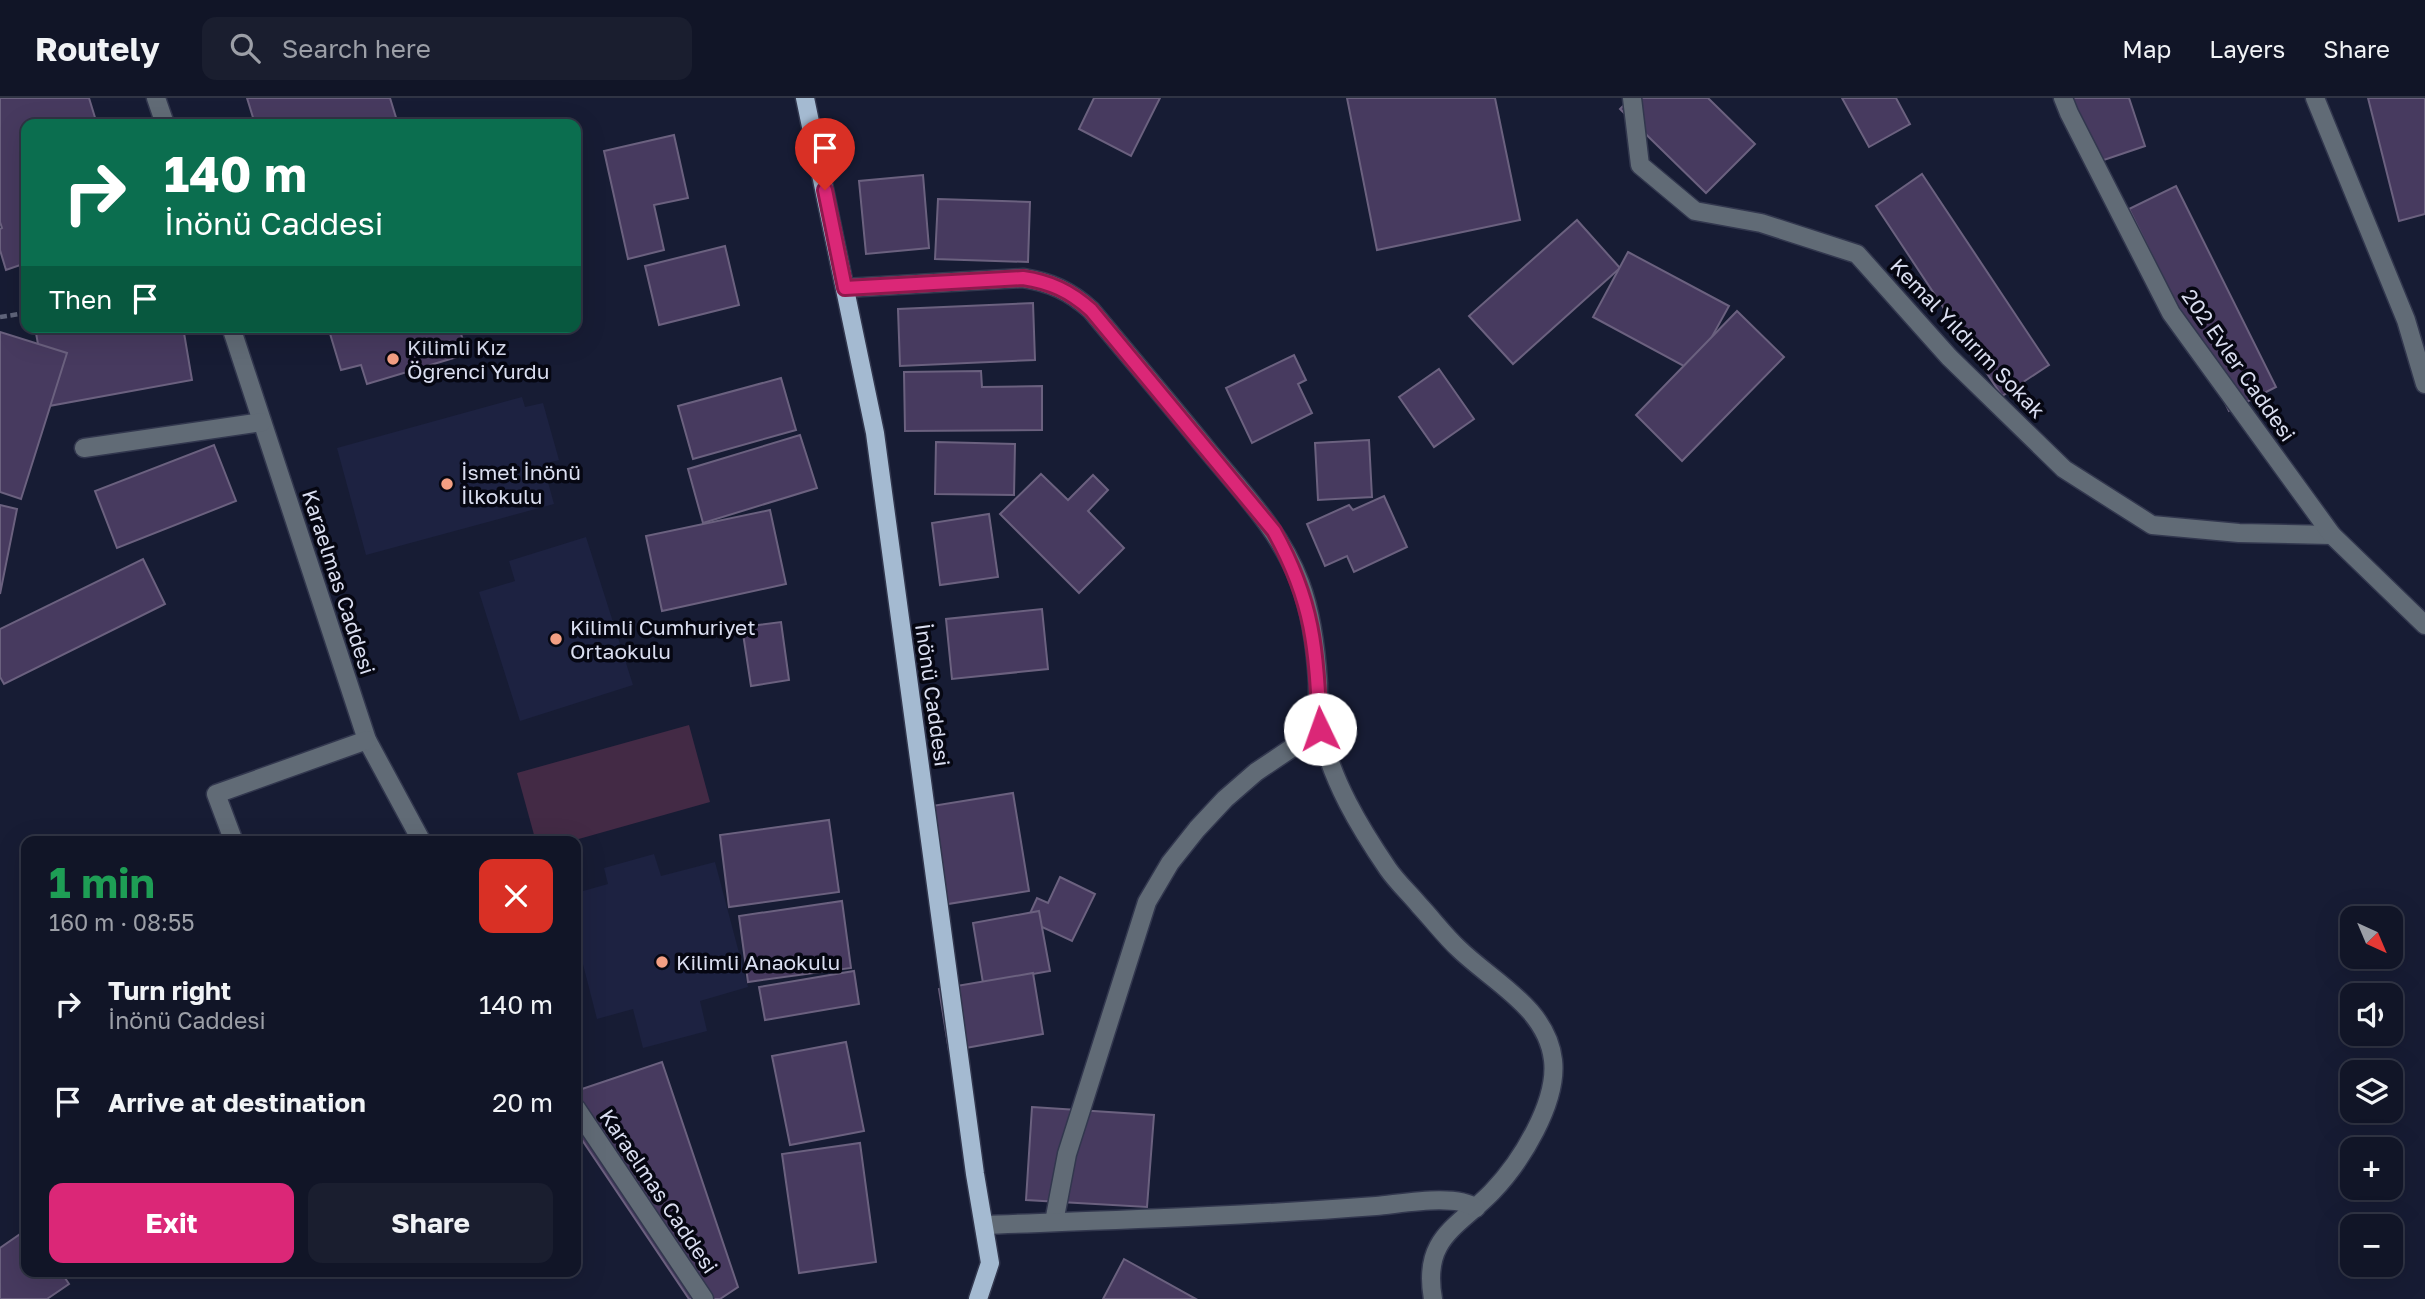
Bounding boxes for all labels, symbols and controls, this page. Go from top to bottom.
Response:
search box [202,17,692,80]
text: Routely [35,29,160,68]
icon: search [226,29,264,67]
text: Search here [282,33,431,64]
text: Map [2122,34,2171,63]
text: Layers [2209,34,2285,63]
text: Share [2323,34,2390,63]
pin [795,118,855,190]
icon: arrive [806,129,844,167]
text: 140 m [164,144,307,203]
icon: right [49,147,140,238]
text: İnönü Caddesi [164,204,383,242]
street label: Kemal Yıldırım Sokak [1885,253,2051,423]
icon: arrive [126,280,164,318]
text: Then [49,284,112,315]
street label: 202 Evler Caddesi [2177,284,2301,446]
place label: Kilimli Kız Öğrenci Yurdu [407,334,549,384]
marker: Kilimli Kız Öğrenci Yurdu [385,351,401,367]
place label: İsmet İnönü İlkokulu [461,459,581,509]
marker: İsmet İnönü İlkokulu [439,476,455,492]
street label: Karaelmas Caddesi [297,486,381,678]
place label: Kilimli Cumhuriyet Ortaokulu [570,614,756,664]
street label: İnönü Caddesi [910,622,956,768]
marker: Kilimli Cumhuriyet Ortaokulu [548,631,564,647]
position arrow [1283,692,1357,766]
text: 1 min [49,857,155,907]
button: close [479,859,553,933]
north arrow [2340,906,2403,970]
map controls [2340,906,2403,1277]
text: 160 m · 08:55 [49,908,195,936]
place label: Kilimli Anaokulu [676,949,840,975]
marker: Kilimli Anaokulu [654,954,670,970]
text: Turn right [108,975,231,1006]
button: sound [2340,983,2403,1046]
icon: right [49,985,87,1023]
text: 140 m [479,989,553,1020]
text: İnönü Caddesi [108,1006,266,1034]
button: layers [2340,1060,2403,1123]
icon: arrive [49,1083,87,1121]
text: Arrive at destination [108,1087,366,1118]
text: 20 m [492,1087,553,1118]
street label: Karaelmas Caddesi [594,1104,724,1278]
button: + [2340,1137,2403,1200]
button: Exit [49,1183,294,1263]
button: Share [308,1183,553,1263]
button: − [2340,1214,2403,1277]

